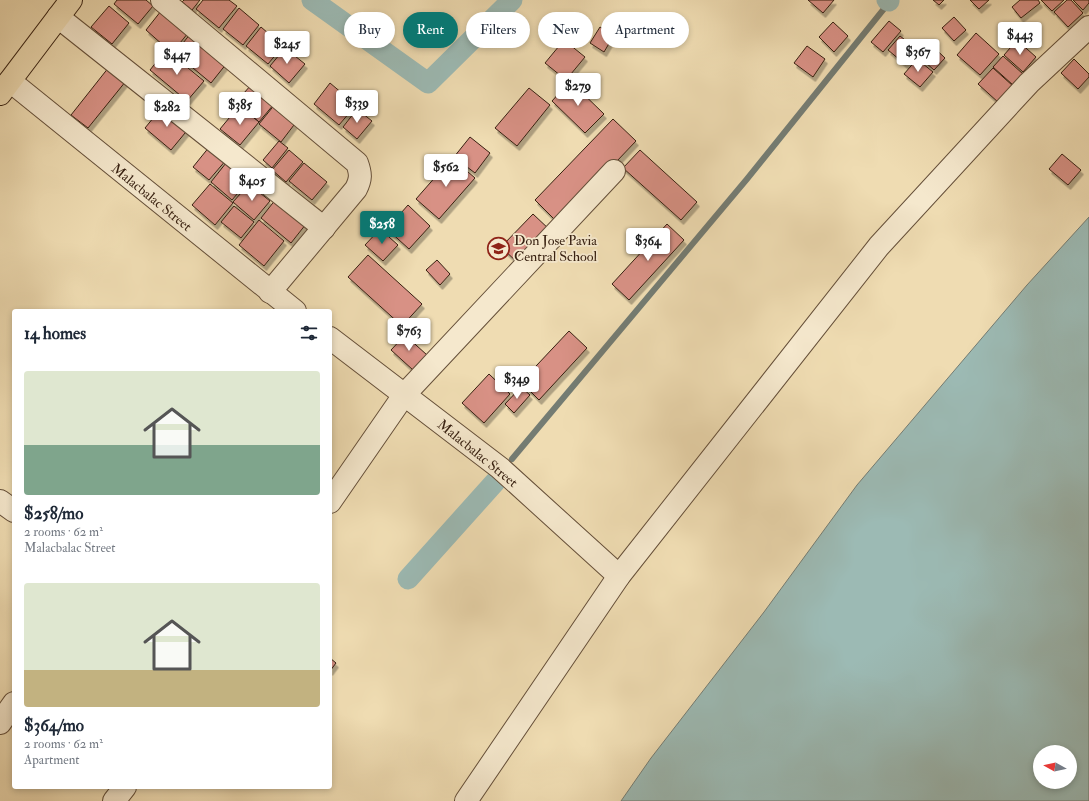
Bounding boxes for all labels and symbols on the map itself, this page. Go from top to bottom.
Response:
pin: $443 [996,22,1044,56]
pin: $245 [263,31,311,65]
pin: $367 [894,39,942,73]
pin: $447 [153,42,201,76]
pin: $279 [554,73,602,107]
pin: $339 [333,90,381,124]
pin: $385 [216,92,264,126]
pin: $282 [143,94,191,128]
pin: $562 [422,154,470,188]
street label: Malacbalac Street [108,160,196,235]
pin: $405 [228,168,276,202]
pin: $258 [358,211,406,245]
pin: $364 [624,228,672,262]
place label: Don Jose Pavia Central School [514,232,597,265]
school or university icon: Don Jose Pavia Central School [486,235,512,261]
pin: $763 [385,318,433,352]
pin: $349 [493,366,541,400]
street label: Malacbalac Street [434,416,522,491]
north arrow [1033,745,1077,789]

